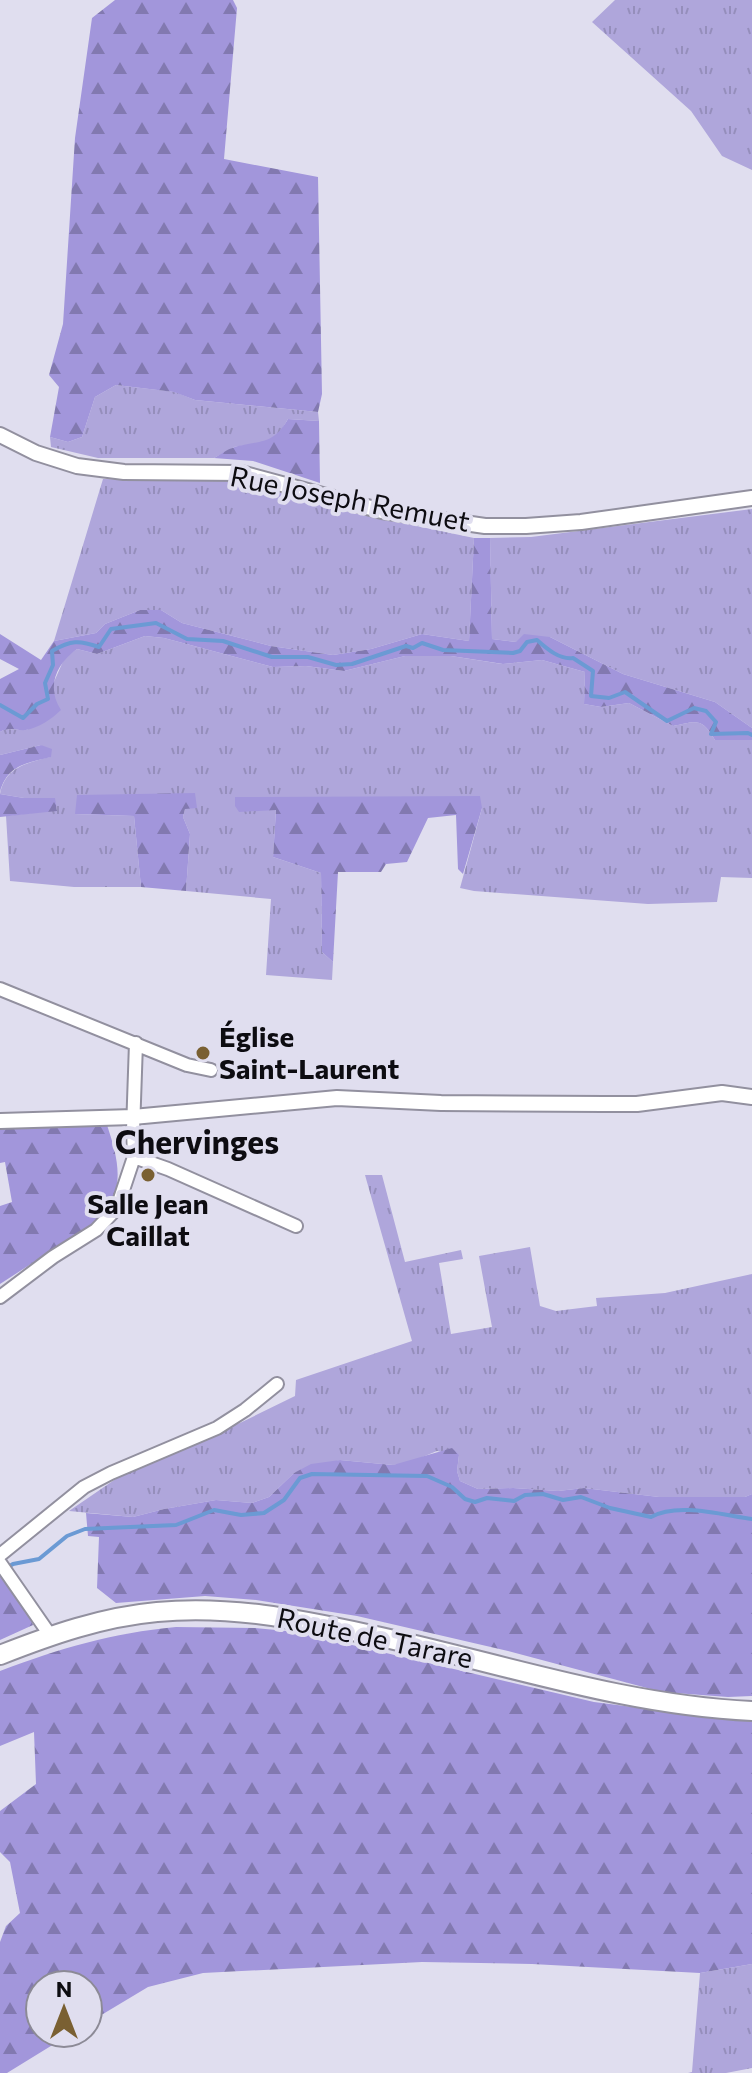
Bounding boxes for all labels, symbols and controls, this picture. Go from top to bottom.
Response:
street label: Rue Joseph Remuet [228,458,473,538]
place label: Église Saint-Laurent [219,1019,399,1085]
marker: Église Saint-Laurent [194,1044,212,1062]
district label: Chervinges [115,1121,279,1161]
marker: Salle Jean Caillat [139,1166,157,1184]
place label: Salle Jean Caillat [87,1186,209,1252]
street label: Route de Tarare [274,1600,476,1674]
north arrow [24,1969,104,2049]
text: N [56,1975,72,2002]

